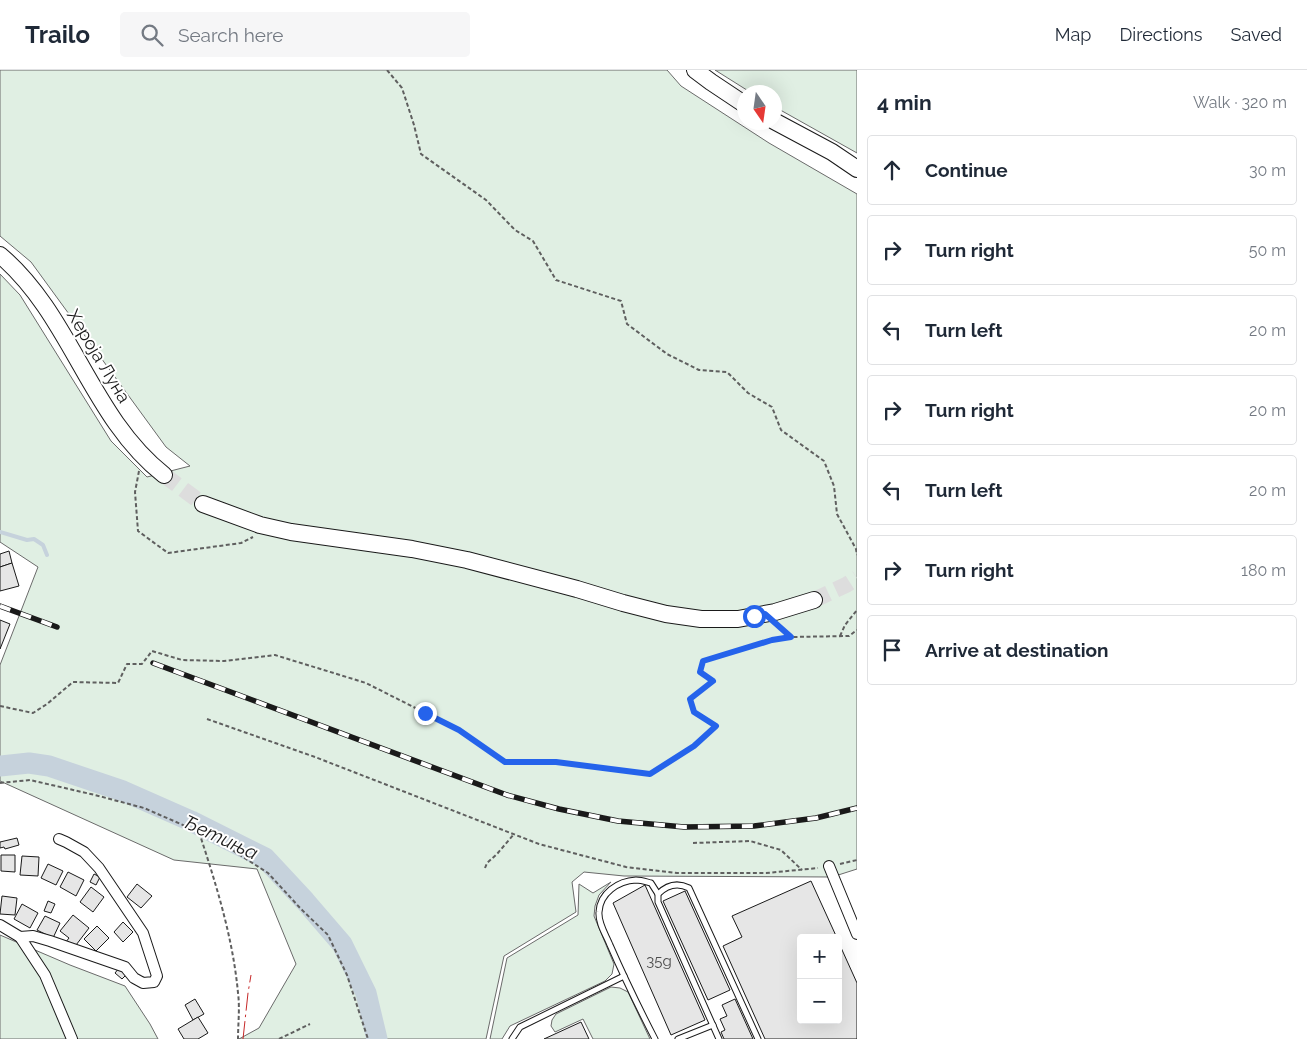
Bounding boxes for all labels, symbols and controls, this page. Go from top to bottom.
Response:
search box [120,12,470,57]
text: Trailo [25,20,90,49]
icon: search [138,21,166,49]
text: Search here [178,24,283,46]
text: Map [1055,24,1091,45]
text: Directions [1119,24,1203,45]
text: Saved [1231,24,1282,45]
north arrow [737,85,782,130]
text: 4 min [877,90,932,115]
text: Walk · 320 m [1193,93,1287,112]
icon: ahead [878,156,906,184]
text: Continue [925,159,1008,181]
text: 30 m [1249,161,1286,180]
icon: right [878,236,906,264]
text: Turn right [925,239,1014,261]
text: 50 m [1249,241,1286,260]
street label: Хероја Луна [63,305,135,407]
icon: left [878,316,906,344]
text: Turn left [925,319,1002,341]
text: 20 m [1249,321,1286,340]
icon: right [878,396,906,424]
text: Turn right [925,399,1014,421]
text: 20 m [1249,401,1286,420]
icon: left [878,476,906,504]
text: Turn left [925,479,1002,501]
text: 20 m [1249,481,1286,500]
icon: right [878,556,906,584]
text: Turn right [925,559,1014,581]
text: 180 m [1241,561,1286,580]
route start [743,605,766,628]
icon: arrive [878,636,906,664]
text: Arrive at destination [925,639,1109,661]
route end [414,702,437,725]
water label: Ђетиња [180,810,262,864]
map controls [797,934,842,1024]
button: + [797,934,842,979]
house number: 35g [646,952,672,970]
button: − [797,979,842,1024]

